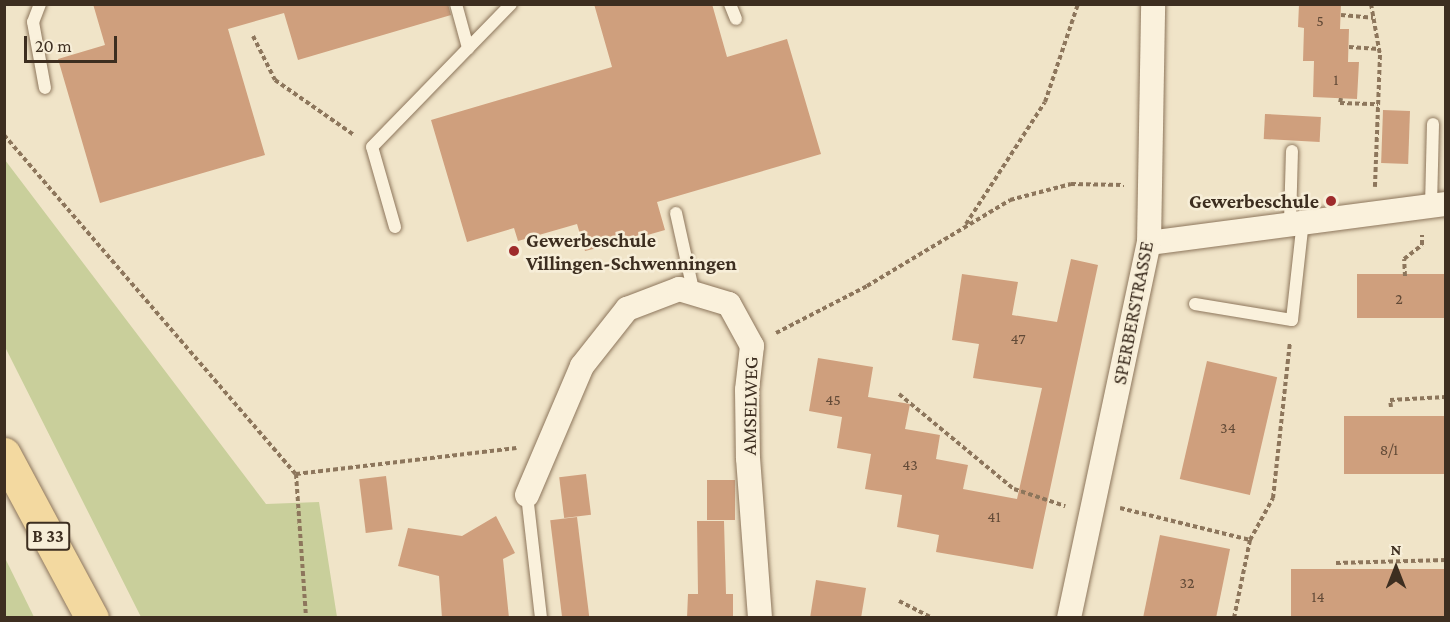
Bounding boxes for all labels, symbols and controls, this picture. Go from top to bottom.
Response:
house number: 5 [1316,11,1324,31]
scale bar [27,24,120,62]
text: 20 m [35,36,72,56]
house number: 1 [1333,70,1339,90]
place label: Gewerbeschule [1189,189,1319,213]
marker: Gewerbeschule [1324,194,1338,208]
place label: Gewerbeschule Villingen-Schwenningen [526,228,737,275]
street label: SPERBERSTRASSE [1107,239,1159,387]
marker: Gewerbeschule Villingen-Schwenningen [507,244,521,258]
house number: 2 [1395,289,1403,309]
house number: 47 [1010,329,1026,349]
street label: AMSELWEG [737,356,763,456]
house number: 45 [825,390,841,410]
house number: 34 [1220,418,1236,438]
house number: 8/1 [1380,440,1398,460]
house number: 43 [902,455,918,475]
house number: 41 [987,507,1001,527]
road number: B 33 [26,521,70,551]
north arrow [1366,538,1426,598]
text: N [1391,541,1401,558]
house number: 32 [1179,573,1195,593]
house number: 14 [1311,587,1325,607]

